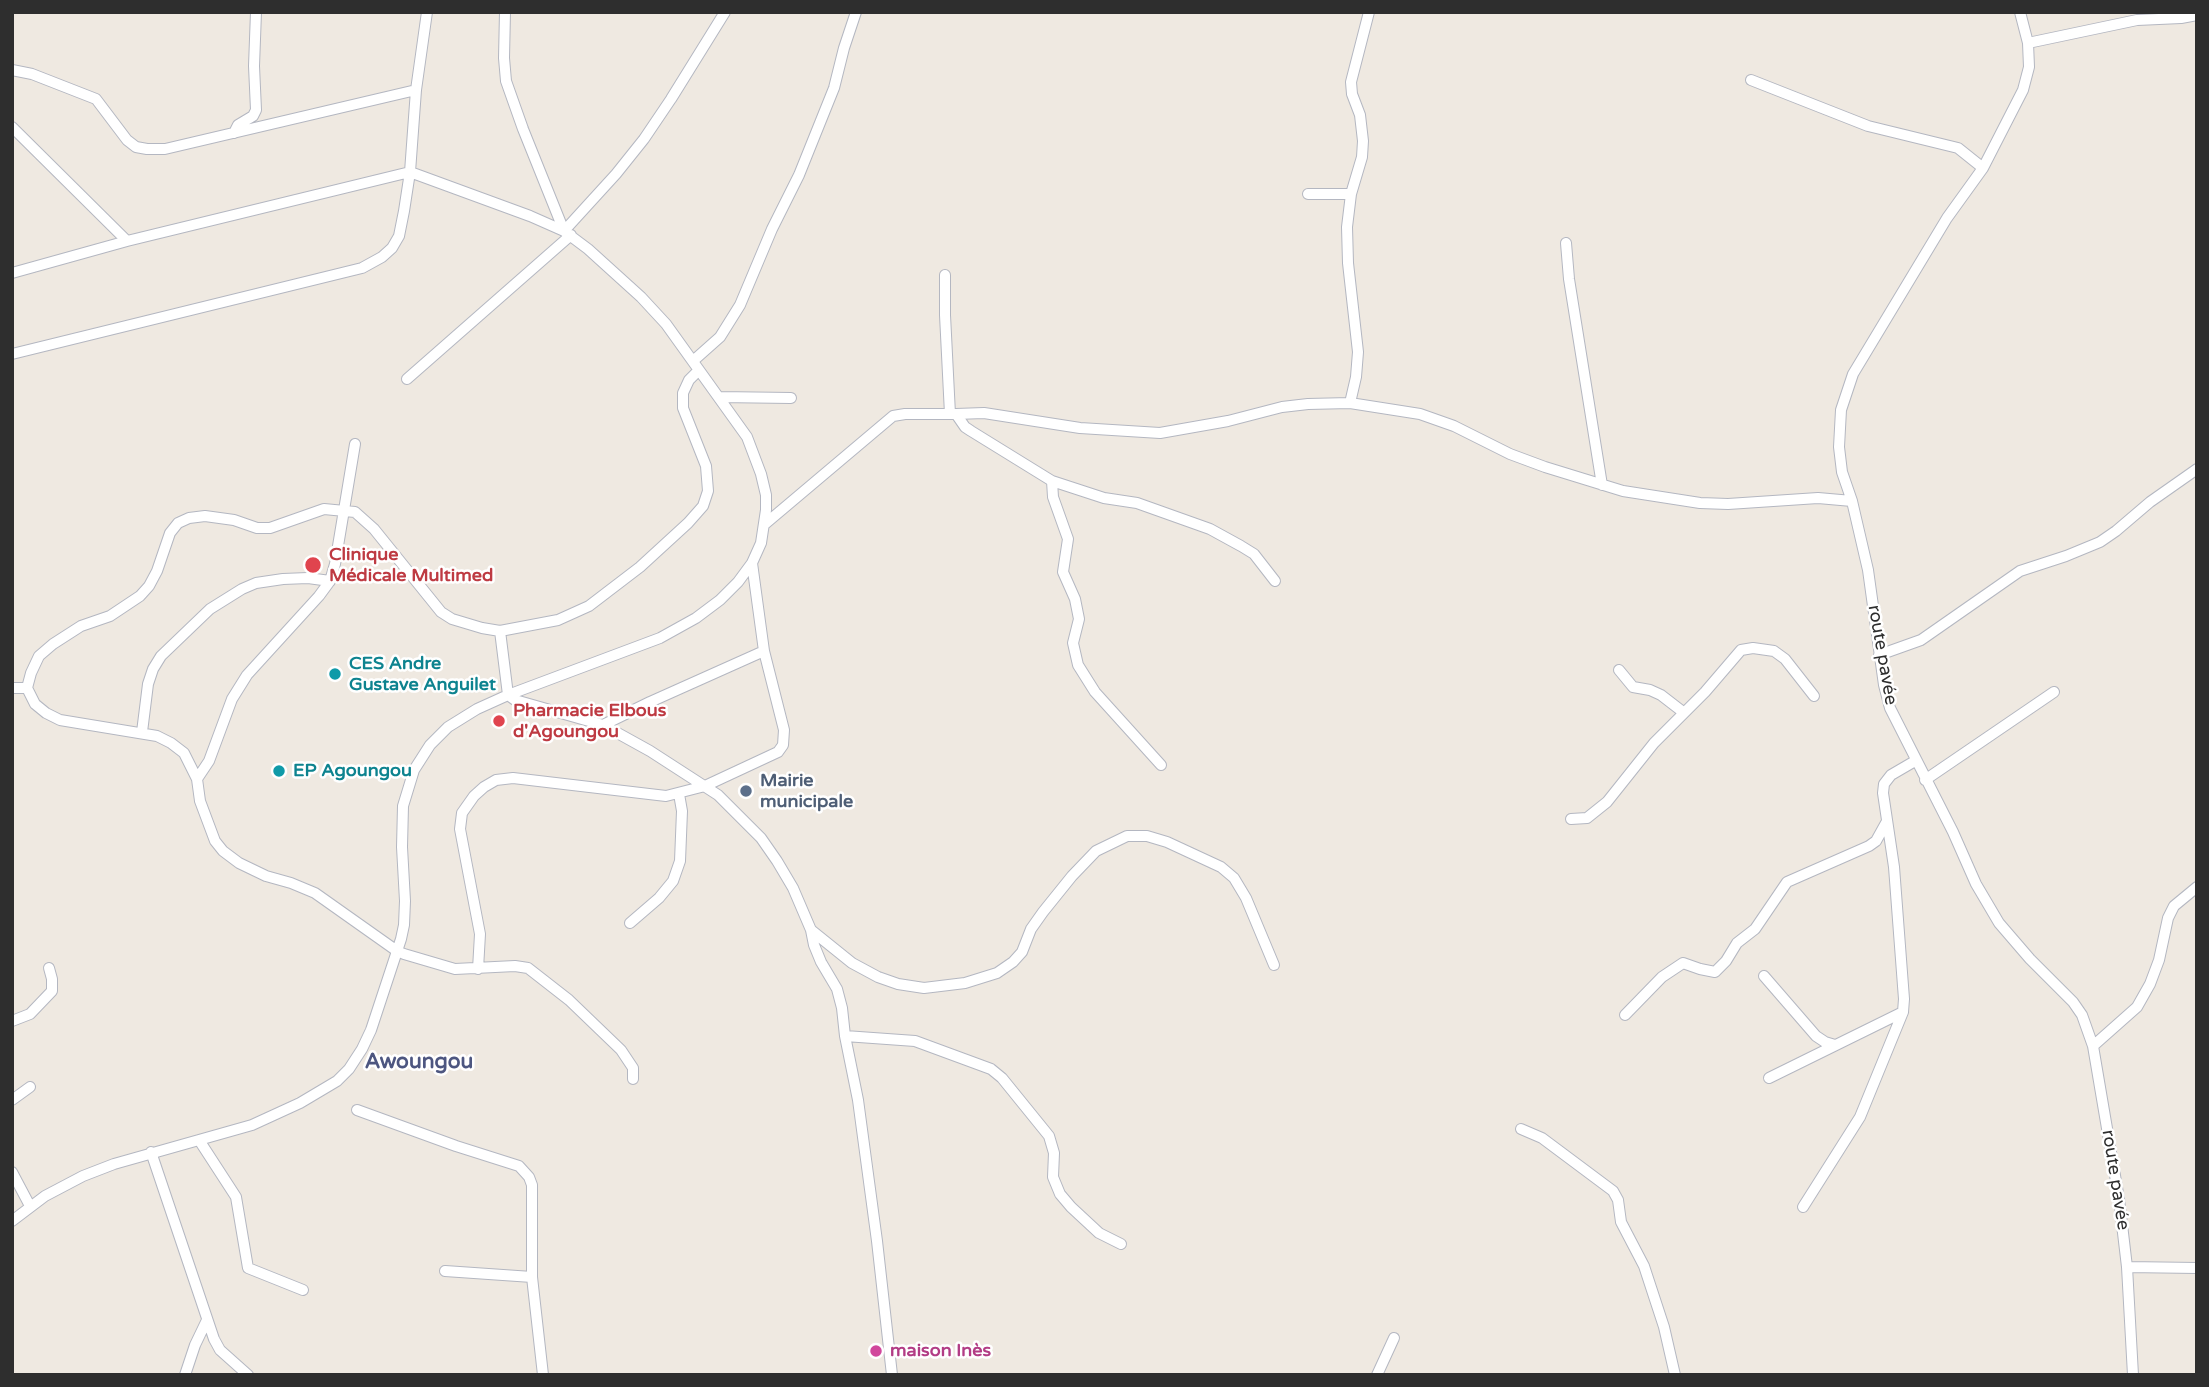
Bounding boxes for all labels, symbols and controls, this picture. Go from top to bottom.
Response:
place label: Clinique Médicale Multimed [329,544,493,586]
marker: Clinique Médicale Multimed [303,555,323,575]
street label: route pavée [1863,603,1901,707]
place label: CES Andre Gustave Anguilet [349,653,496,696]
marker: CES Andre Gustave Anguilet [327,666,343,682]
place label: Pharmacie Elbous d'Agoungou [513,700,666,742]
marker: Pharmacie Elbous d'Agoungou [491,713,507,729]
place label: EP Agoungou [293,760,412,782]
marker: EP Agoungou [271,763,287,779]
place label: Mairie municipale [760,770,853,812]
marker: Mairie municipale [738,783,754,799]
district label: Awoungou [365,1049,473,1075]
street label: route pavée [2096,1128,2134,1232]
place label: maison Inès [890,1340,991,1362]
marker: maison Inès [868,1343,884,1359]

